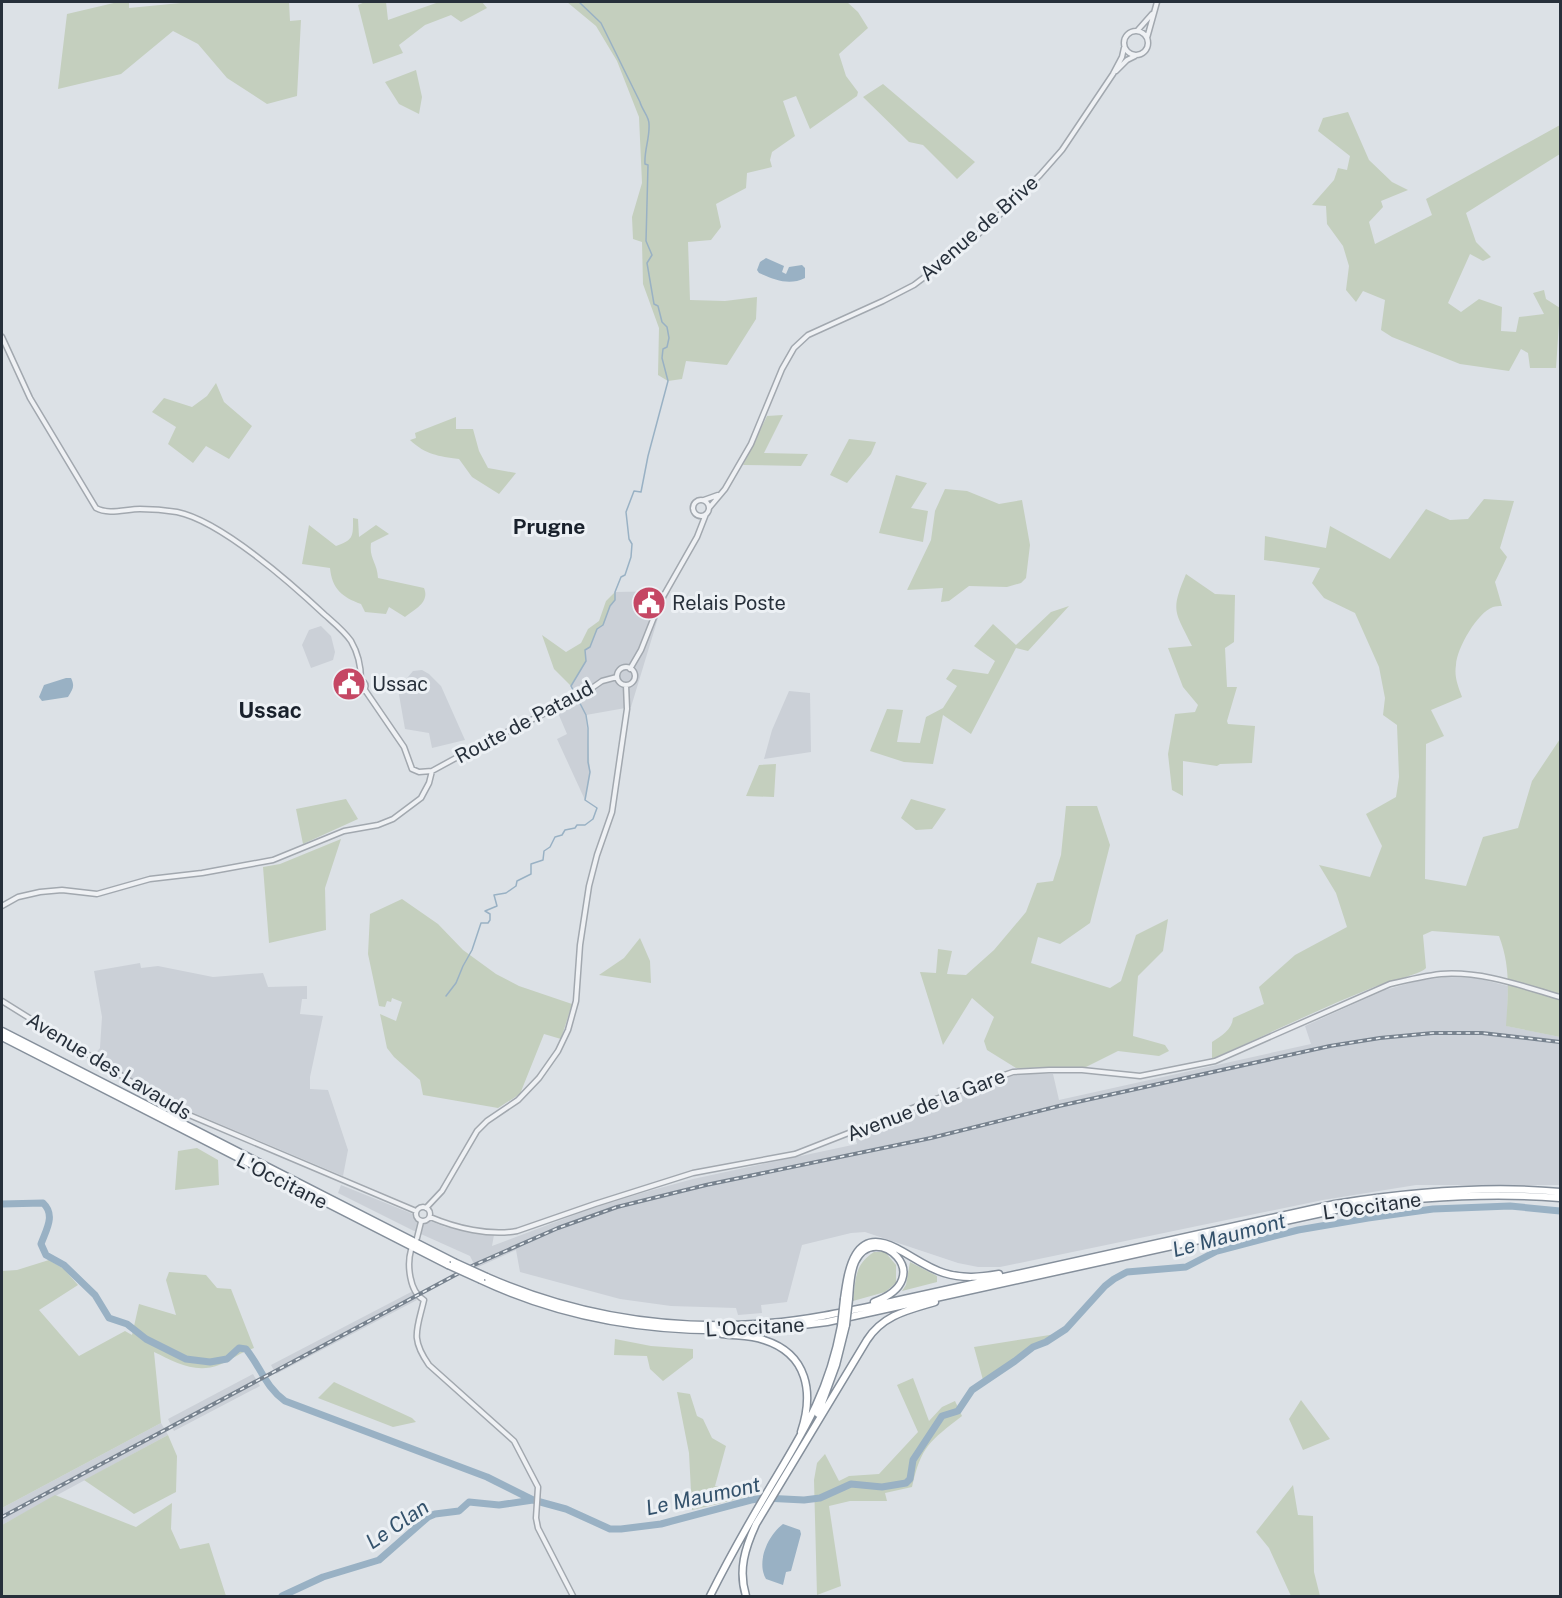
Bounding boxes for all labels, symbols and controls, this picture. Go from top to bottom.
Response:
street label: Avenue de Brive [915,170,1043,286]
district label: Prugne [513,514,585,539]
public building icon: Relais Poste [631,585,667,621]
place label: Relais Poste [672,591,786,615]
public building icon: Ussac [331,666,367,702]
place label: Ussac [372,672,428,696]
street label: Route de Pataud [451,676,597,768]
district label: Ussac [238,697,302,723]
street label: Avenue des Lavauds [22,1007,196,1125]
street label: Avenue de la Gare [843,1064,1009,1146]
street label: L'Occitane [232,1148,332,1214]
street label: L'Occitane [1321,1187,1423,1225]
water label: Le Maumont [1169,1208,1289,1262]
street label: L'Occitane [705,1312,805,1342]
water label: Le Maumont [643,1472,763,1520]
water label: Le Clan [361,1494,433,1554]

